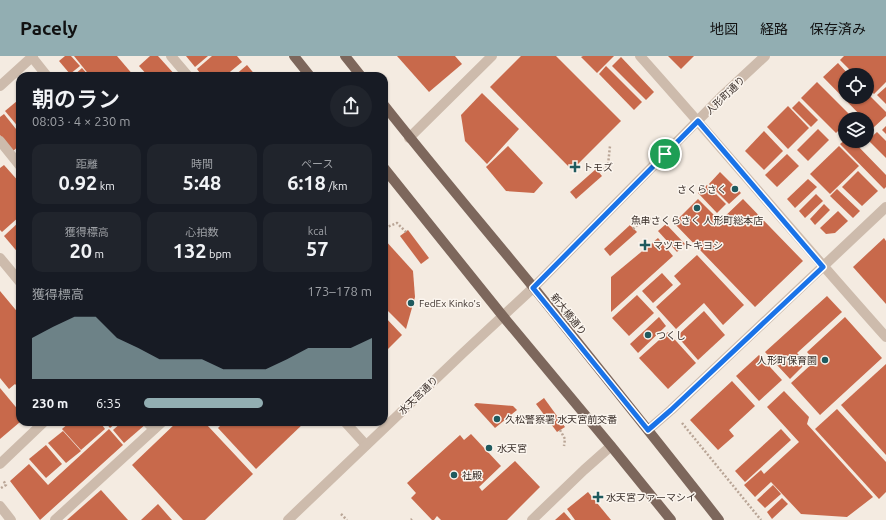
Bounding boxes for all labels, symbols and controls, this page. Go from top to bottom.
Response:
text: Pacely [20,17,78,39]
text: 地図 [710,21,738,37]
text: 経路 [760,21,788,37]
text: 保存済み [810,21,866,37]
map controls [838,68,874,148]
button: locate [838,68,874,104]
street label: 人形町通り [704,74,747,117]
button: share [330,85,372,127]
text: 朝のラン [32,86,120,111]
button: layers [838,112,874,148]
text: 08:03 · 4 × 230 m [32,114,131,128]
pin [648,137,682,171]
icon: arrive [654,143,676,165]
text: 距離 [76,158,98,170]
text: 時間 [191,158,213,170]
text: ペース [301,158,334,170]
marker: トモズ [570,162,580,172]
place label: トモズ [583,162,613,173]
text: 0.92 [58,171,97,194]
text: 5:48 [183,171,221,194]
text: 6:18 [287,171,326,194]
text: km [97,180,115,192]
text: /km [326,180,348,192]
place label: さくらさく [677,184,727,195]
marker: さくらさく [730,184,740,194]
marker: 魚串さくらさく 人形町総本店 [692,203,702,213]
place label: 魚串さくらさく 人形町総本店 [631,215,763,226]
text: kcal [308,225,327,237]
text: 獲得標高 [65,226,109,238]
text: 心拍数 [185,226,218,238]
text: 57 [306,237,329,260]
text: 20 [69,239,92,262]
text: 132 [173,239,206,262]
marker: マツモトキヨシ [640,240,650,250]
place label: マツモトキヨシ [653,240,723,251]
text: m [92,248,104,260]
text: bpm [206,248,231,260]
text: 173–178 m [307,284,372,298]
text: 獲得標高 [32,287,84,301]
street label: 新大橋通り [549,291,589,337]
marker: FedEx Kinko's [406,298,416,308]
place label: FedEx Kinko's [419,298,480,309]
marker: つくし [643,330,653,340]
place label: つくし [656,330,686,341]
place label: 人形町保育園 [757,355,817,366]
marker: 人形町保育園 [820,355,830,365]
street label: 水天宮通り [397,374,440,417]
text: 230 m [32,396,68,410]
text: 6:35 [96,396,121,410]
marker: 久松警察署 水天宮前交番 [492,414,502,424]
place label: 久松警察署 水天宮前交番 [505,414,617,425]
marker: 水天宮 [484,443,494,453]
place label: 水天宮 [497,443,527,454]
marker: 社殿 [449,470,459,480]
place label: 社殿 [462,470,482,481]
marker: 水天宮ファーマシイ [593,492,603,502]
place label: 水天宮ファーマシイ [606,492,696,503]

